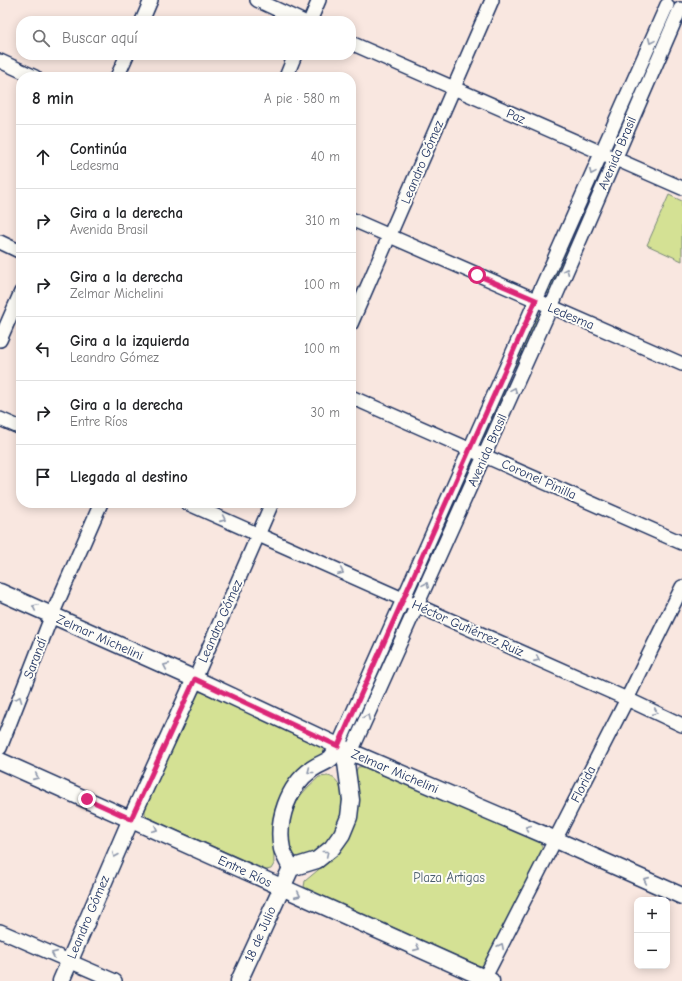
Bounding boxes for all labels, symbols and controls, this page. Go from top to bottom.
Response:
search box [16,16,356,60]
icon: search [30,27,52,49]
text: Buscar aquí [62,29,138,47]
one-way arrow [648,36,656,44]
text: 8 min [32,89,74,108]
text: A pie · 580 m [264,91,340,106]
street label: Paz [504,105,528,127]
street label: Avenida Brasil [595,114,639,192]
street label: Leandro Gómez [398,118,446,206]
text: Continúa [70,140,127,158]
icon: ahead [32,146,54,168]
text: 40 m [311,149,340,164]
text: Ledesma [70,158,119,173]
one-way arrow [589,168,597,175]
text: Gira a la derecha [70,204,183,222]
icon: right [32,210,54,232]
text: 310 m [305,213,340,228]
text: Avenida Brasil [70,222,148,237]
route start [468,266,486,284]
text: Gira a la derecha [70,268,183,286]
one-way arrow [561,268,569,275]
icon: right [32,274,54,296]
text: 100 m [304,277,340,292]
text: Zelmar Michelini [70,286,163,301]
street label: Ledesma [545,300,597,332]
text: Gira a la izquierda [70,332,190,350]
icon: left [32,338,54,360]
text: 100 m [304,341,340,356]
text: Leandro Gómez [70,350,159,365]
one-way arrow [509,387,517,394]
text: Gira a la derecha [70,396,183,414]
icon: right [32,402,54,424]
text: 30 m [310,405,340,420]
street label: Avenida Brasil [464,411,510,489]
text: Entre Ríos [70,414,127,429]
street label: Coronel Pinilla [499,456,579,502]
icon: arrive [32,466,54,488]
text: Llegada al destino [70,468,188,486]
one-way arrow [218,514,226,522]
one-way arrow [337,567,345,575]
street label: Leandro Gómez [195,577,245,665]
one-way arrow [422,582,430,589]
street label: Héctor Gutiérrez Ruiz [410,597,526,660]
one-way arrow [31,604,38,612]
street label: Zelmar Michelini [54,611,146,663]
street label: Sarandí [20,634,50,681]
one-way arrow [533,654,540,662]
one-way arrow [163,663,170,671]
one-way arrow [15,695,23,702]
one-way arrow [651,707,659,715]
one-way arrow [362,713,370,721]
street label: Zelmar Michelini [349,746,441,796]
street label: Florida [567,763,599,805]
one-way arrow [308,767,315,774]
one-way arrow [31,772,39,780]
route end [78,790,96,808]
one-way arrow [151,825,158,833]
one-way arrow [524,825,532,833]
one-way arrow [112,850,120,858]
one-way arrow [321,850,328,857]
street label: Entre Ríos [216,852,274,890]
park label: Plaza Artigas [413,870,485,885]
street label: Leandro Gómez [64,873,112,961]
one-way arrow [643,877,650,885]
one-way arrow [294,890,302,898]
map controls [634,897,670,969]
button: + [634,897,670,933]
street label: 18 de Julio [241,904,279,964]
button: − [634,933,670,969]
one-way arrow [413,943,420,951]
one-way arrow [496,943,504,950]
one-way arrow [50,951,58,959]

